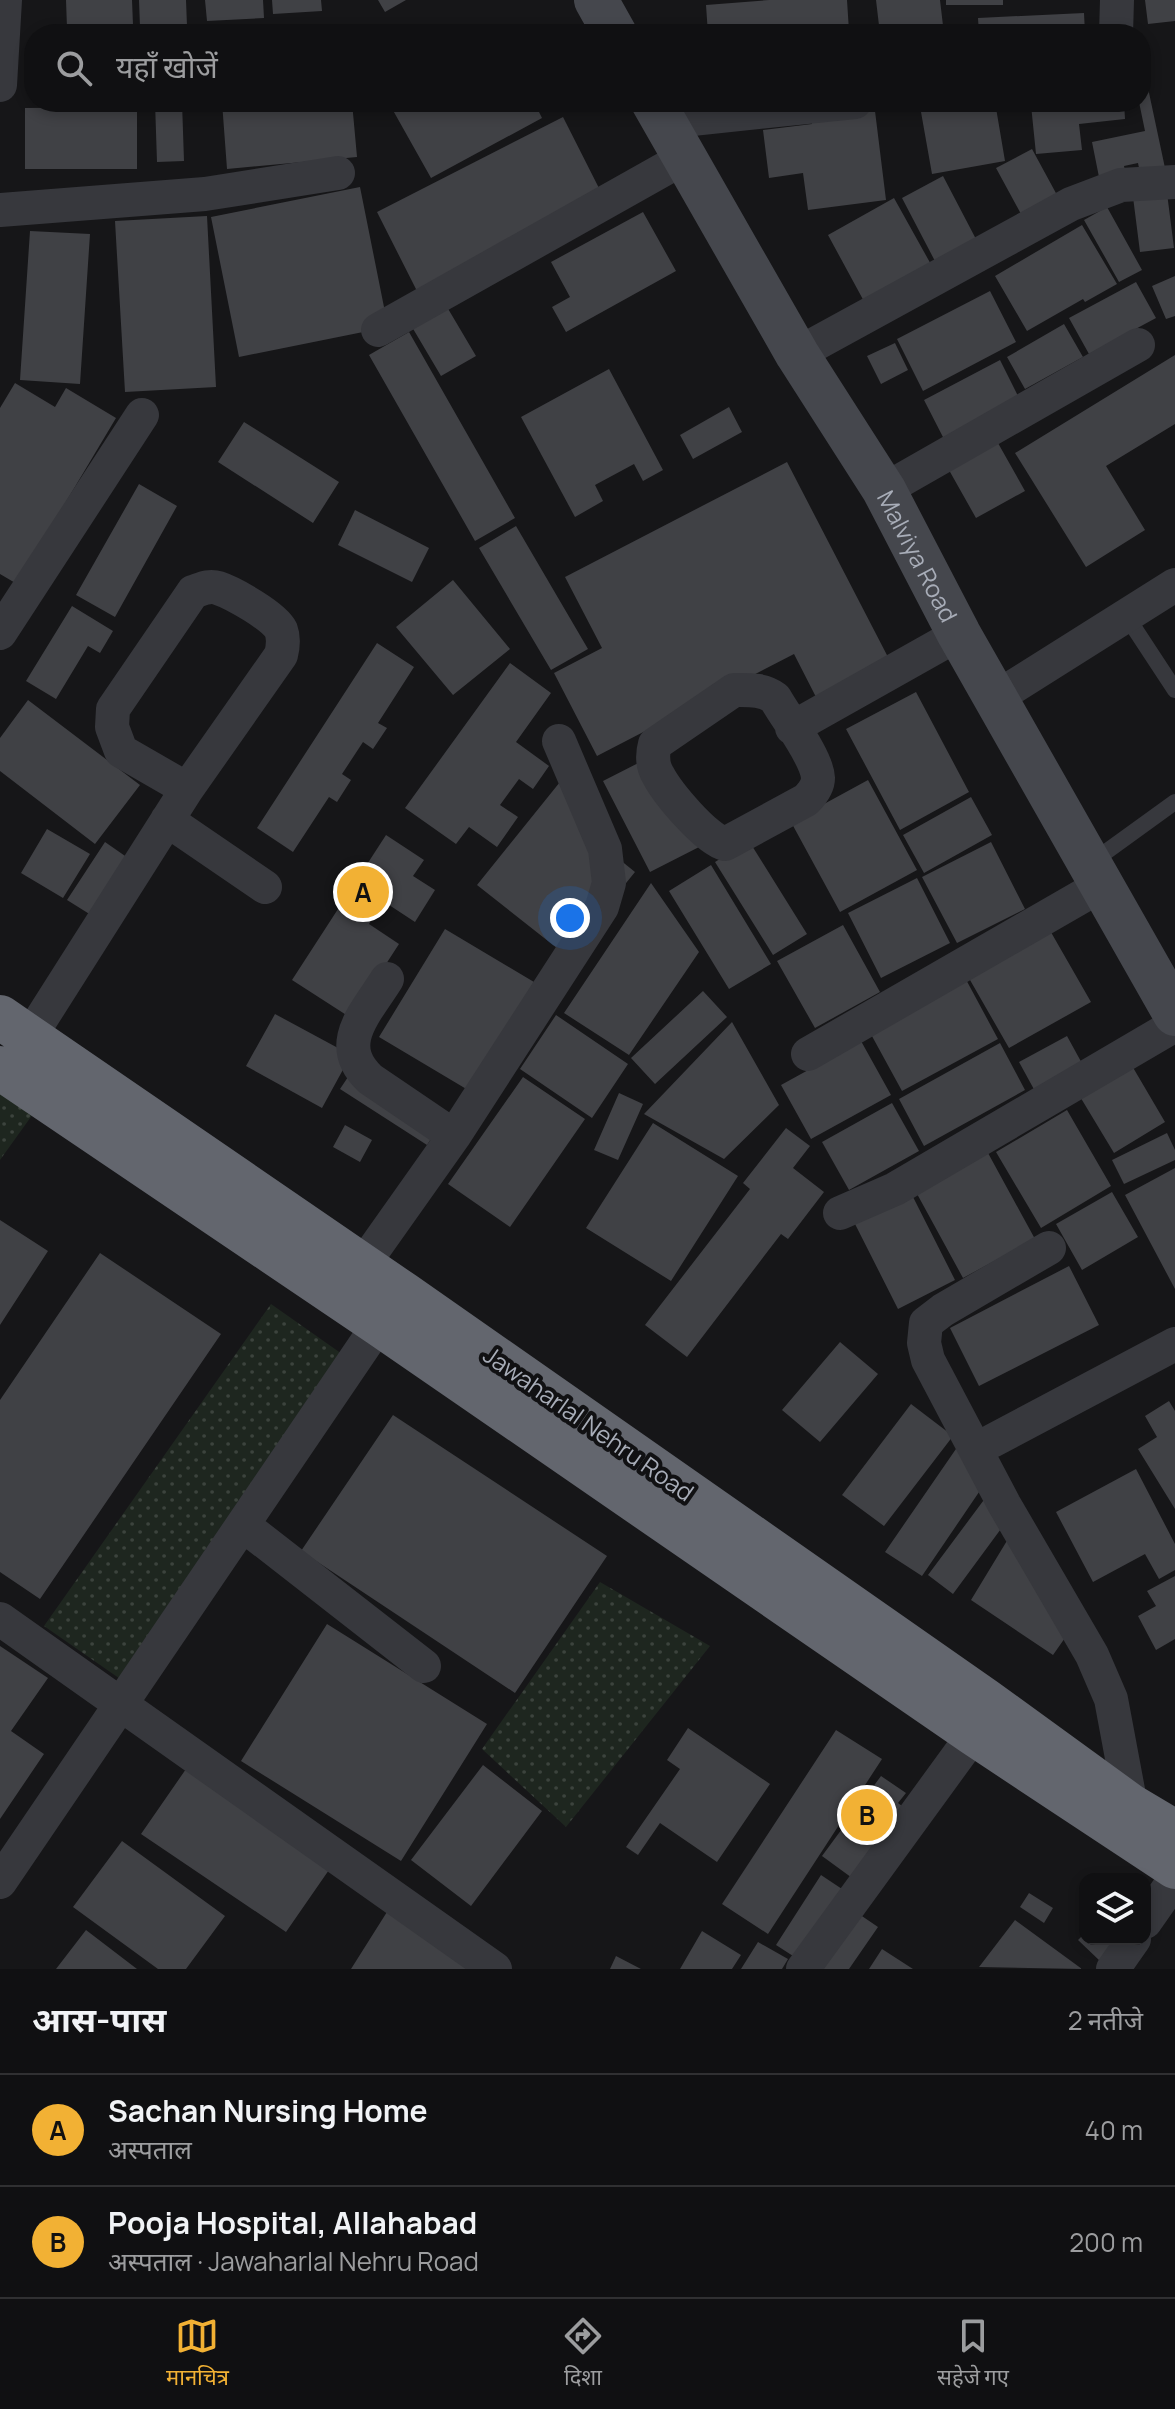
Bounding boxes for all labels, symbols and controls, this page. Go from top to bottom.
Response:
search box [24,24,1151,112]
icon: search [52,46,96,90]
text: यहाँ खोजें [116,46,218,87]
street label: Malviya Road [870,484,966,627]
pin: A [337,862,389,922]
your location [550,898,590,938]
street label: Jawaharlal Nehru Road [477,1338,701,1508]
pin: B [841,1785,893,1845]
map controls [1079,1873,1151,1945]
button: layers [1079,1873,1151,1945]
text: आस-पास [32,1996,166,2042]
text: 2 नतीजे [1068,2002,1143,2038]
text: Sachan Nursing Home [108,2090,428,2131]
text: A [49,2112,67,2148]
text: 40 m [1085,2112,1143,2148]
text: अस्पताल [108,2131,192,2167]
text: Pooja Hospital, Allahabad [108,2202,477,2243]
text: B [50,2224,66,2260]
text: 200 m [1069,2224,1143,2260]
text: अस्पताल · Jawaharlal Nehru Road [108,2243,479,2279]
tab: मानचित्र [166,2314,229,2394]
tab: दिशा [561,2314,605,2394]
tab: सहेजे गए [937,2314,1009,2394]

